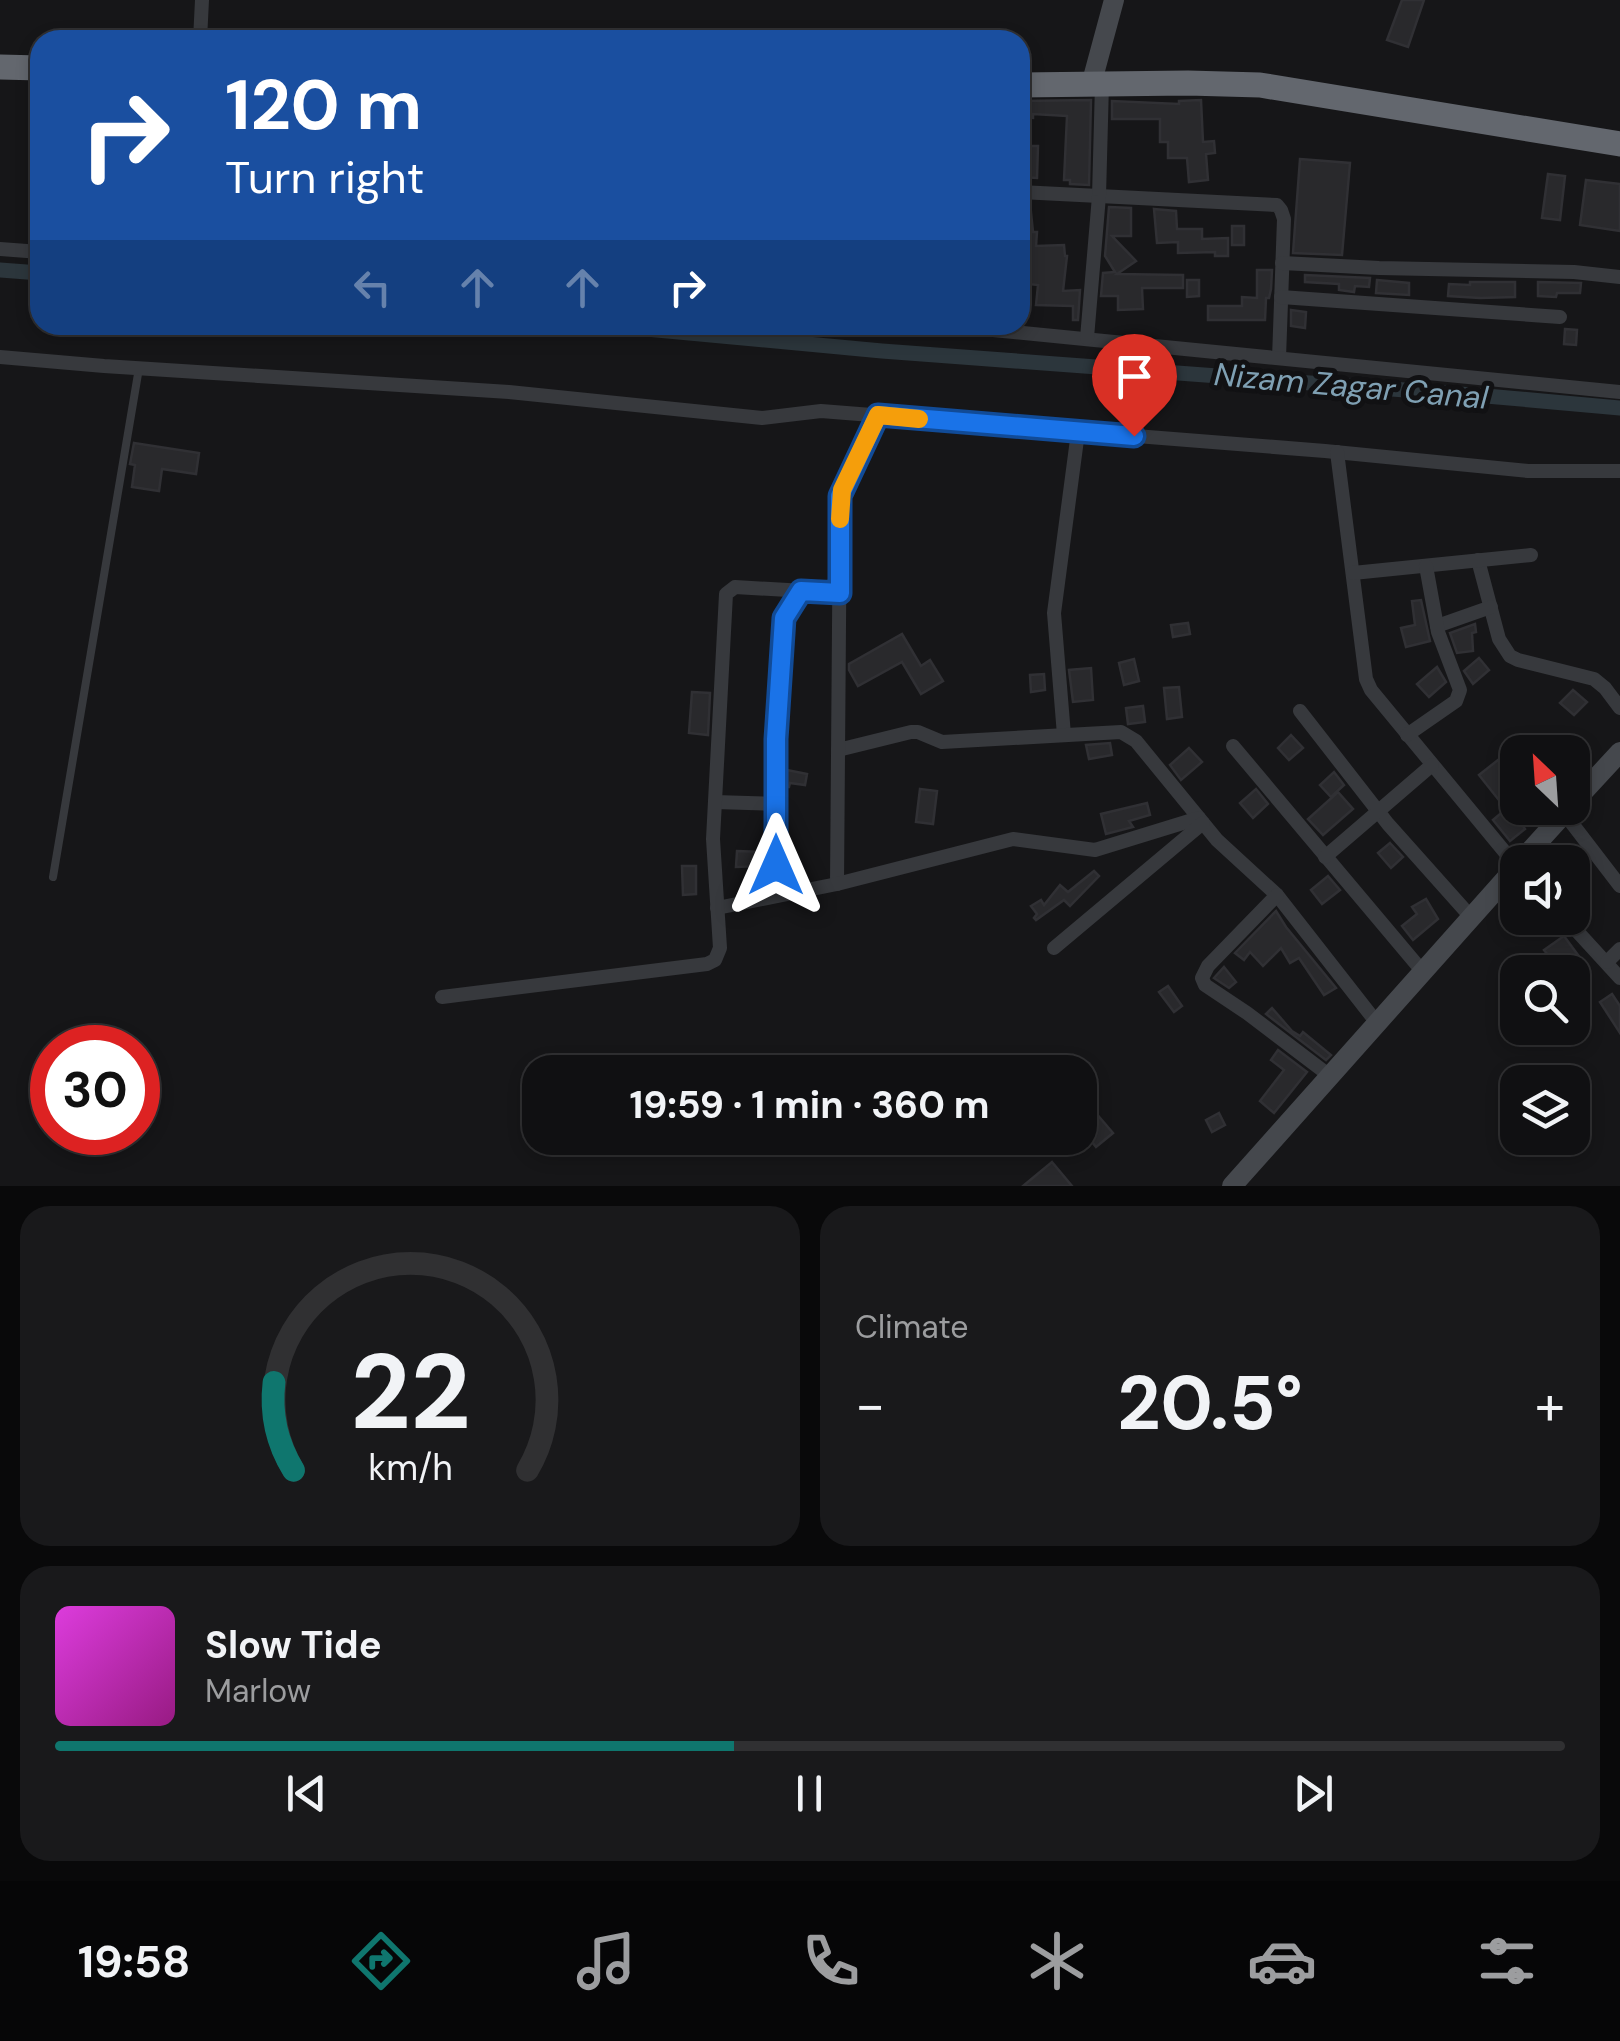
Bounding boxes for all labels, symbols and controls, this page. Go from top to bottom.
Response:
text: 120 m [225,60,422,151]
icon: right [60,70,190,200]
text: Turn right [225,148,424,207]
icon: left [345,260,400,315]
icon: ahead [450,260,505,315]
icon: ahead [555,260,610,315]
icon: right [660,260,715,315]
pin [1092,334,1177,437]
icon: arrive [1107,349,1162,404]
water label: Nizam Zagar Canal [1212,353,1491,419]
north arrow [1500,735,1590,825]
map controls [1500,735,1590,1155]
position arrow [724,813,828,917]
button: sound [1500,845,1590,935]
button: search [1500,955,1590,1045]
speed limit sign: 30 [30,1025,160,1155]
button: layers [1500,1065,1590,1155]
text: 19:59 · 1 min · 360 m [629,1080,990,1130]
text: Climate [855,1306,969,1348]
text: 22 [350,1325,470,1460]
text: 20.5° [1117,1355,1303,1452]
text: − [855,1369,885,1441]
text: + [1535,1369,1565,1441]
text: km/h [368,1445,452,1491]
text: Slow Tide [205,1620,382,1670]
text: Marlow [205,1670,311,1712]
icon: previous [279,1766,334,1821]
icon: pause [782,1766,837,1821]
icon: next [1286,1766,1341,1821]
icon: directions [346,1926,416,1996]
icon: music [571,1926,641,1996]
icon: phone [796,1926,866,1996]
icon: climate [1022,1926,1092,1996]
icon: car [1247,1926,1317,1996]
icon: filters [1472,1926,1542,1996]
text: 19:58 [78,1932,191,1991]

